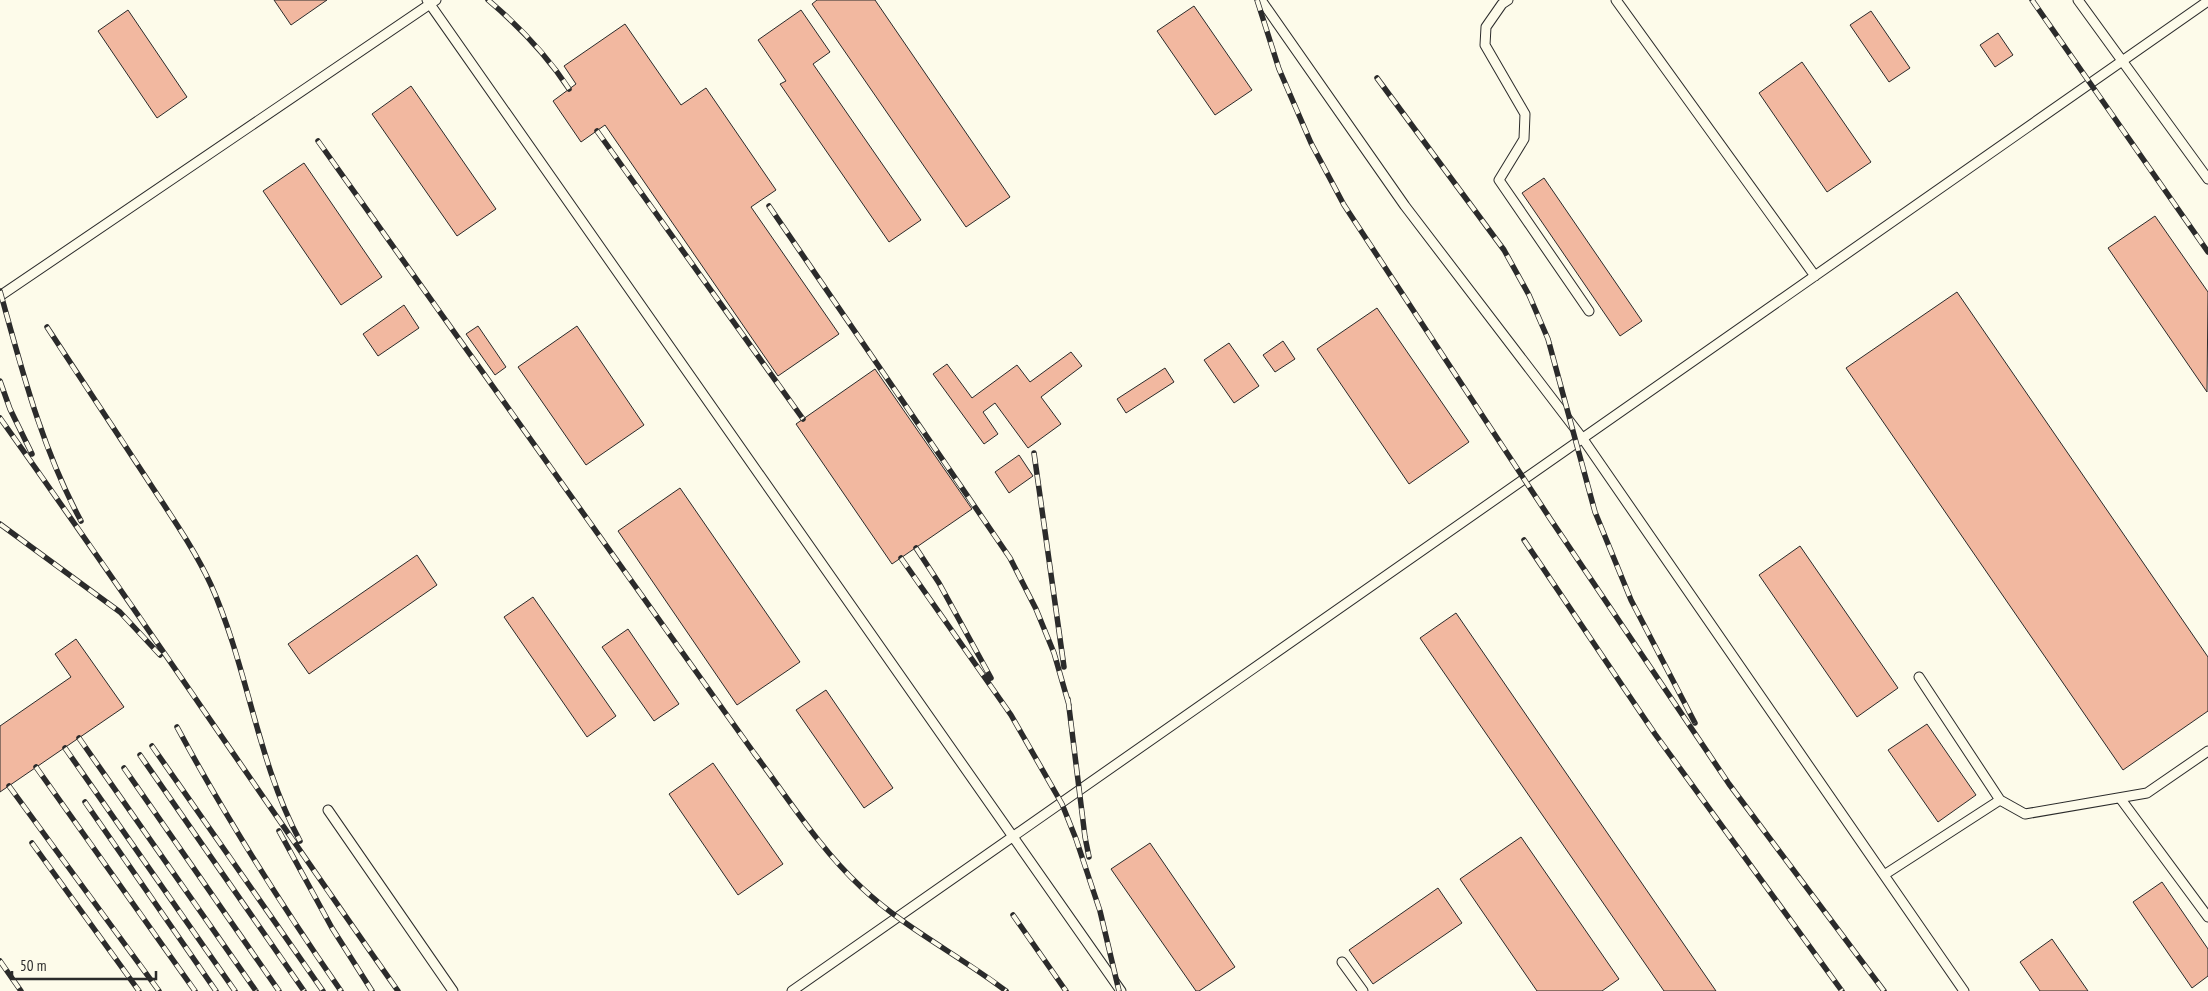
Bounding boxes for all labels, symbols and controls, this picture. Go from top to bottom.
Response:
scale bar [12,948,156,980]
text: 50 m [20,956,46,975]

